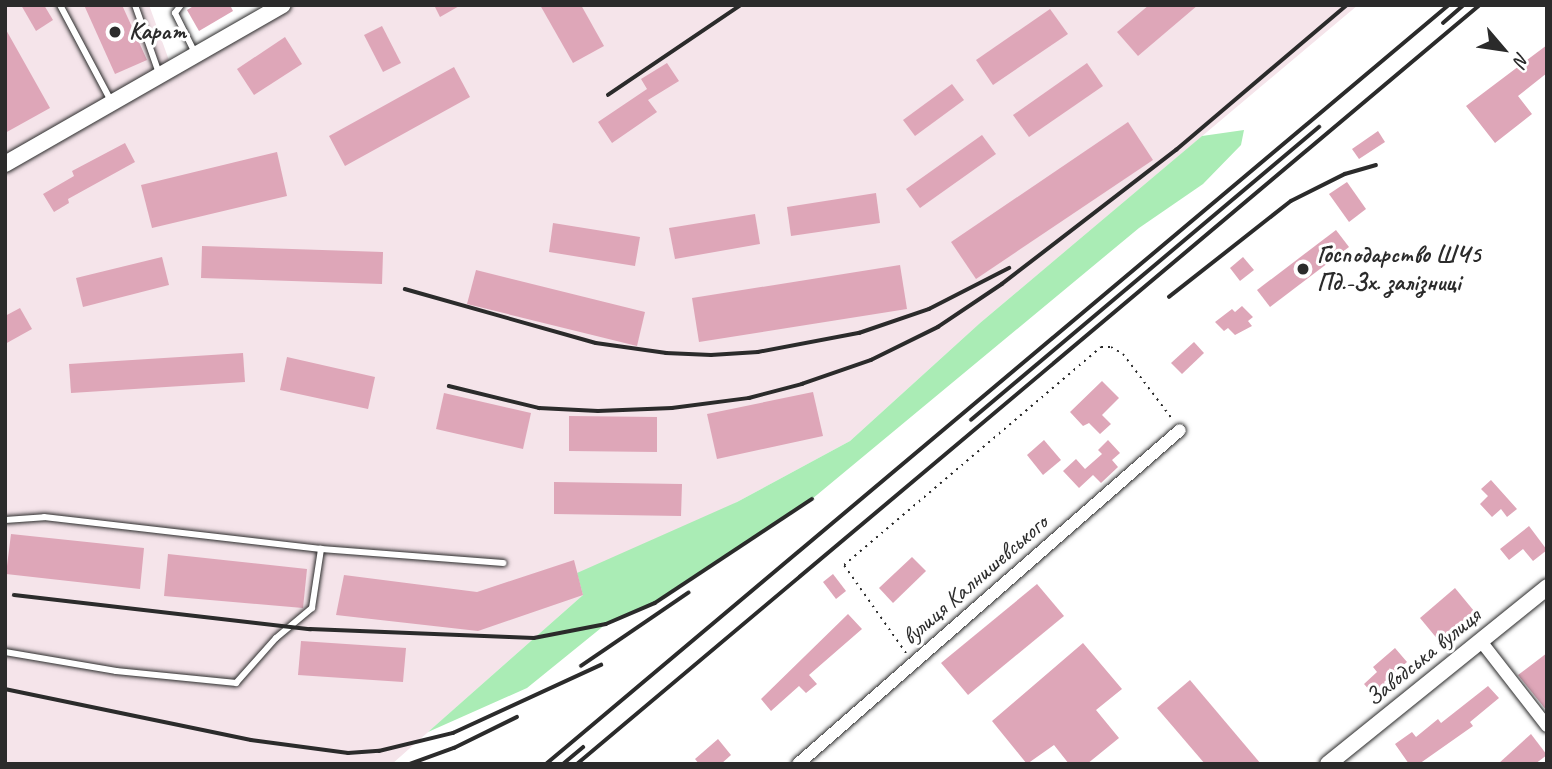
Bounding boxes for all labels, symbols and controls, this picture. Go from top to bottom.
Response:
north arrow [1468,14,1538,84]
place label: Карат [129,18,186,46]
marker: Карат [107,24,123,40]
text: N [1508,48,1535,70]
place label: Господарство ШЧ5 Пд.-Зх. залізниці [1317,241,1480,297]
marker: Господарство ШЧ5 Пд.-Зх. залізниці [1295,261,1311,277]
street label: вулиця Калнишевського [896,509,1054,651]
street label: Заводська вулиця [1360,602,1486,712]

